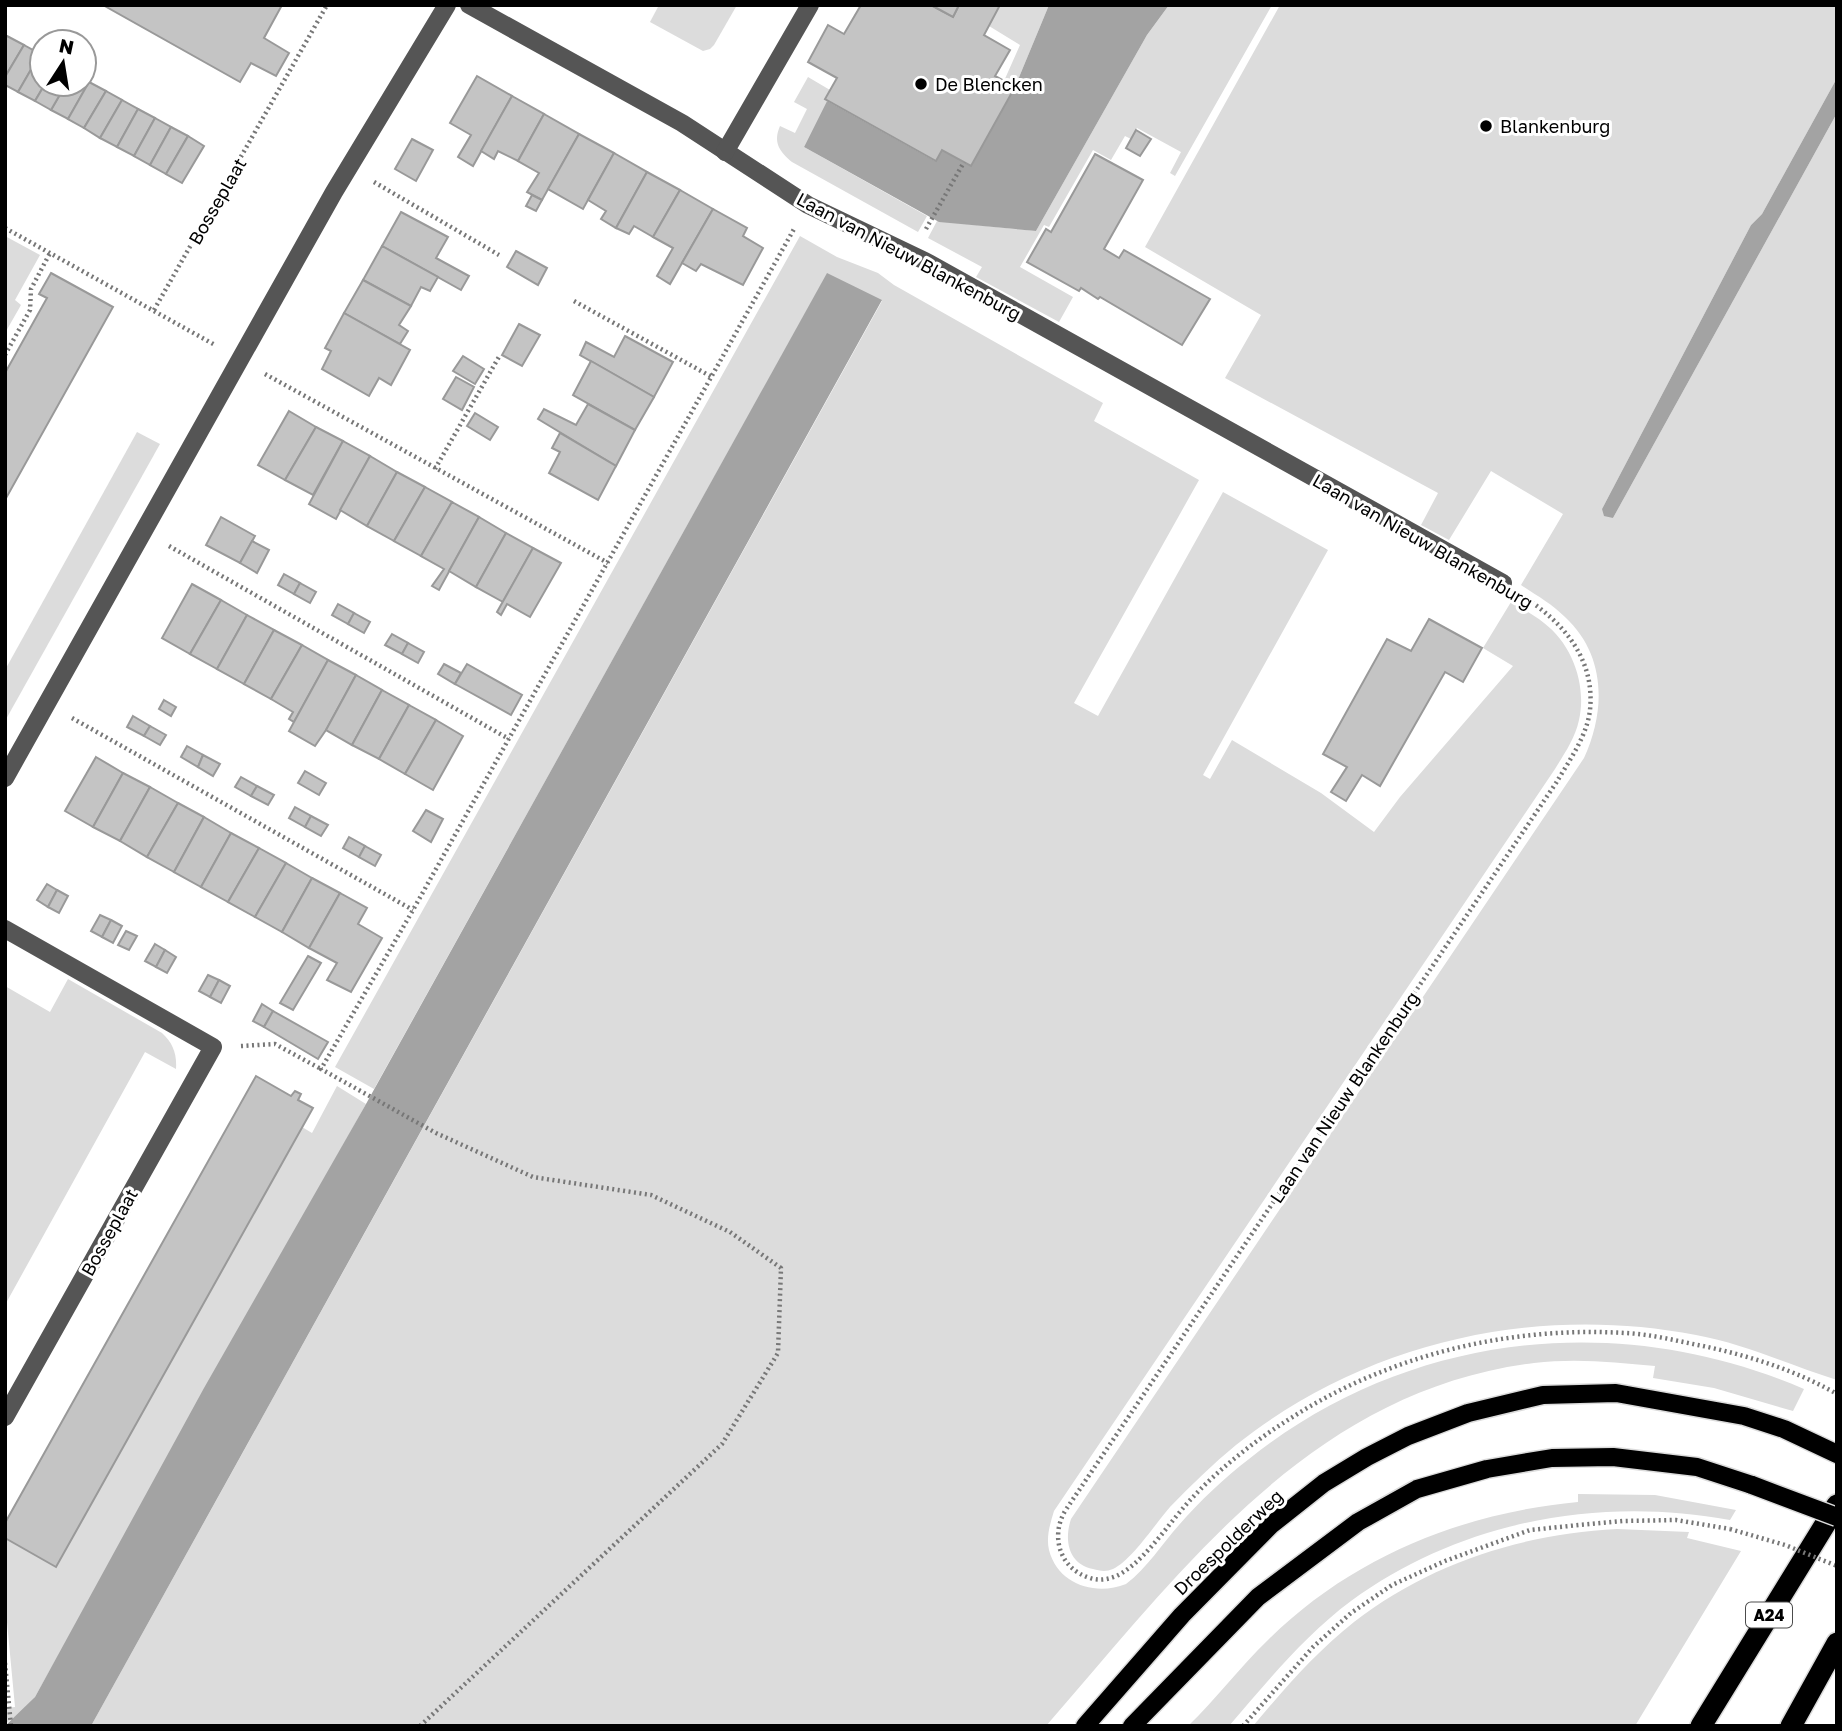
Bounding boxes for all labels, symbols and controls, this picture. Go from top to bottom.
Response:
north arrow [28,28,98,98]
text: N [57,33,76,59]
place label: De Blencken [935,73,1043,95]
marker: De Blencken [913,76,929,92]
place label: Blankenburg [1500,115,1610,137]
marker: Blankenburg [1478,118,1494,134]
street label: Bosseplaat [183,154,251,248]
street label: Laan van Nieuw Blankenburg [793,187,1025,325]
street label: Laan van Nieuw Blankenburg [1309,469,1537,613]
street label: Laan van Nieuw Blankenburg [1265,987,1423,1207]
street label: Bosseplaat [76,1184,142,1280]
street label: Droespolderweg [1169,1485,1287,1599]
road number: A24 [1746,1602,1792,1628]

